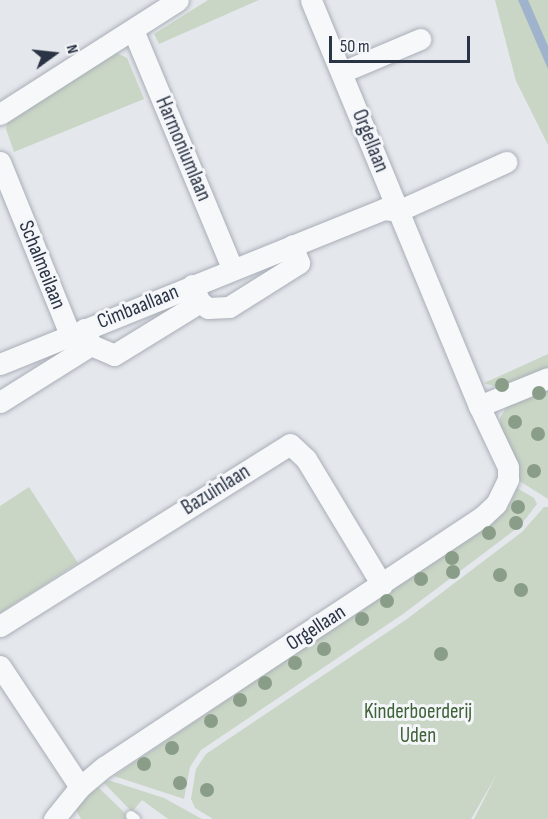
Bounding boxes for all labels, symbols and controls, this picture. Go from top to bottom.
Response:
north arrow [24,24,84,84]
scale bar [332,24,473,62]
text: 50 m [340,36,370,57]
text: N [62,43,82,56]
street label: Harmoniumlaan [150,93,216,205]
street label: Orgellaan [346,106,394,176]
street label: Schalmeilaan [13,217,71,313]
street label: Cimbaallaan [94,279,182,335]
street label: Bazuinlaan [177,459,255,521]
street label: Orgellaan [282,600,350,656]
park label: Kinderboerderij Uden [364,699,472,749]

